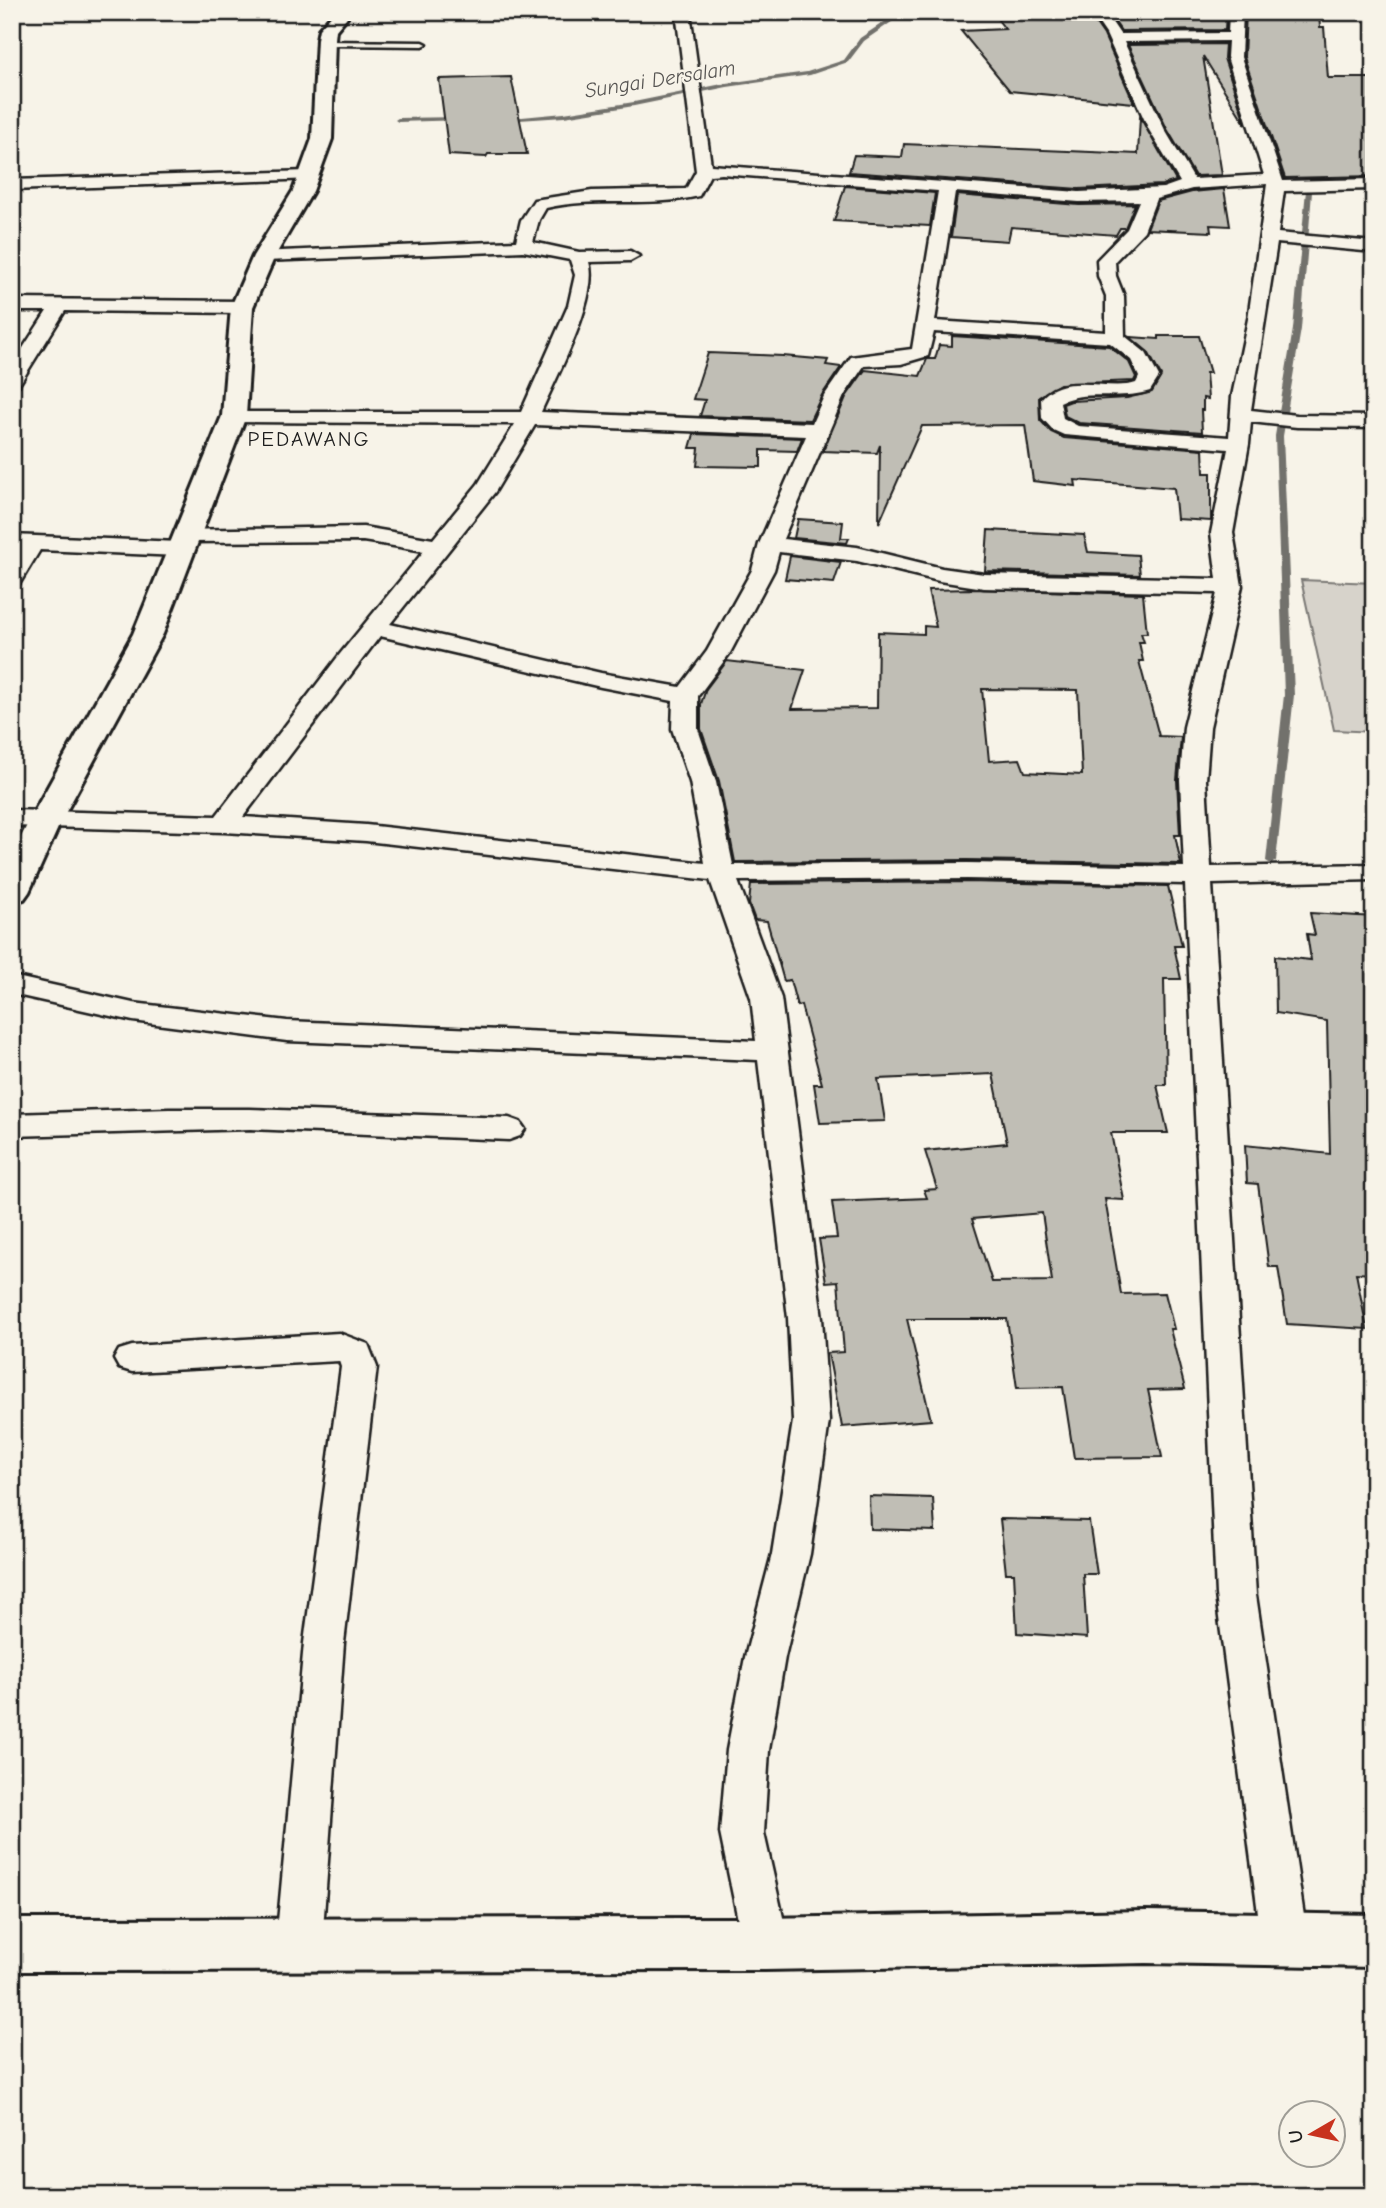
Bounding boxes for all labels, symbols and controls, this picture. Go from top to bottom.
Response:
water label: Sungai Dersalam [583,55,737,103]
district label: PEDAWANG [247,427,371,451]
north arrow [1278,2100,1348,2170]
text: U [1284,2129,1308,2145]

